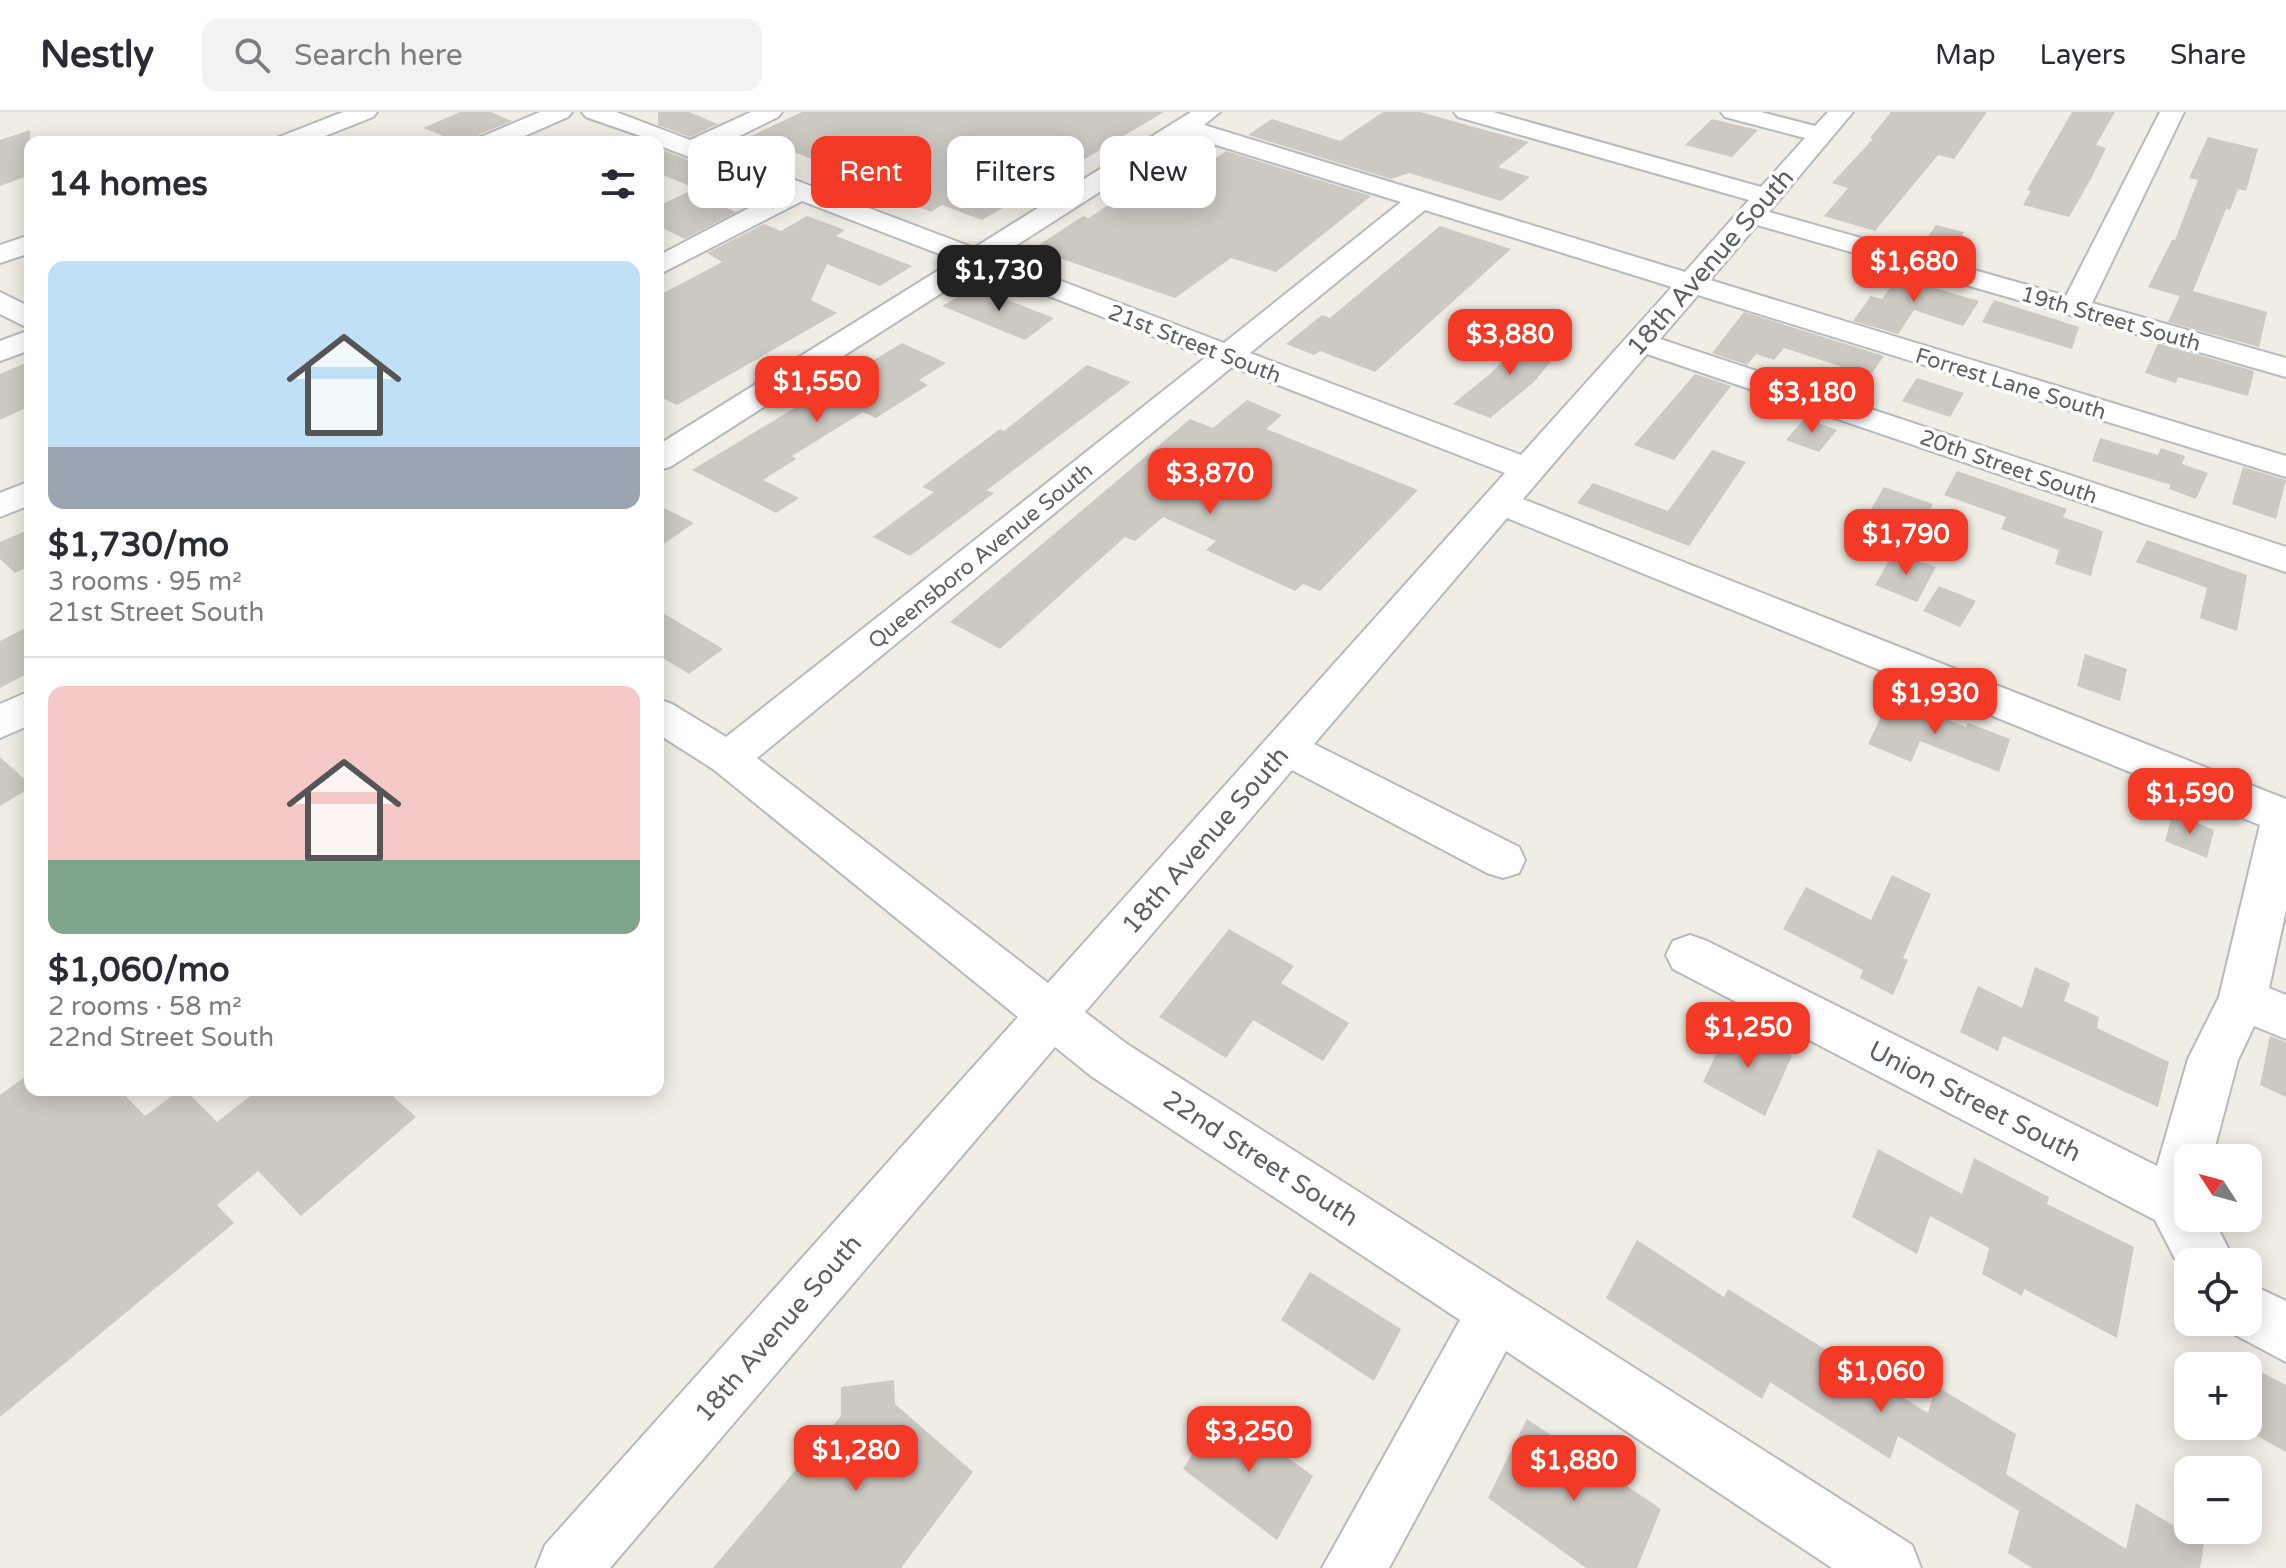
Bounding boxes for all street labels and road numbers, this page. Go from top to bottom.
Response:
street label: 18th Avenue South [1620,162,1800,362]
street label: 19th Street South [2018,281,2204,357]
street label: 21st Street South [1105,299,1285,389]
street label: Forrest Lane South [1912,343,2109,425]
street label: 20th Street South [1917,424,2101,509]
street label: Queensboro Avenue South [863,457,1098,654]
street label: 18th Avenue South [1115,740,1295,940]
street label: Union Street South [1863,1034,2086,1168]
street label: 22nd Street South [1157,1084,1364,1233]
street label: 18th Avenue South [688,1228,868,1428]

